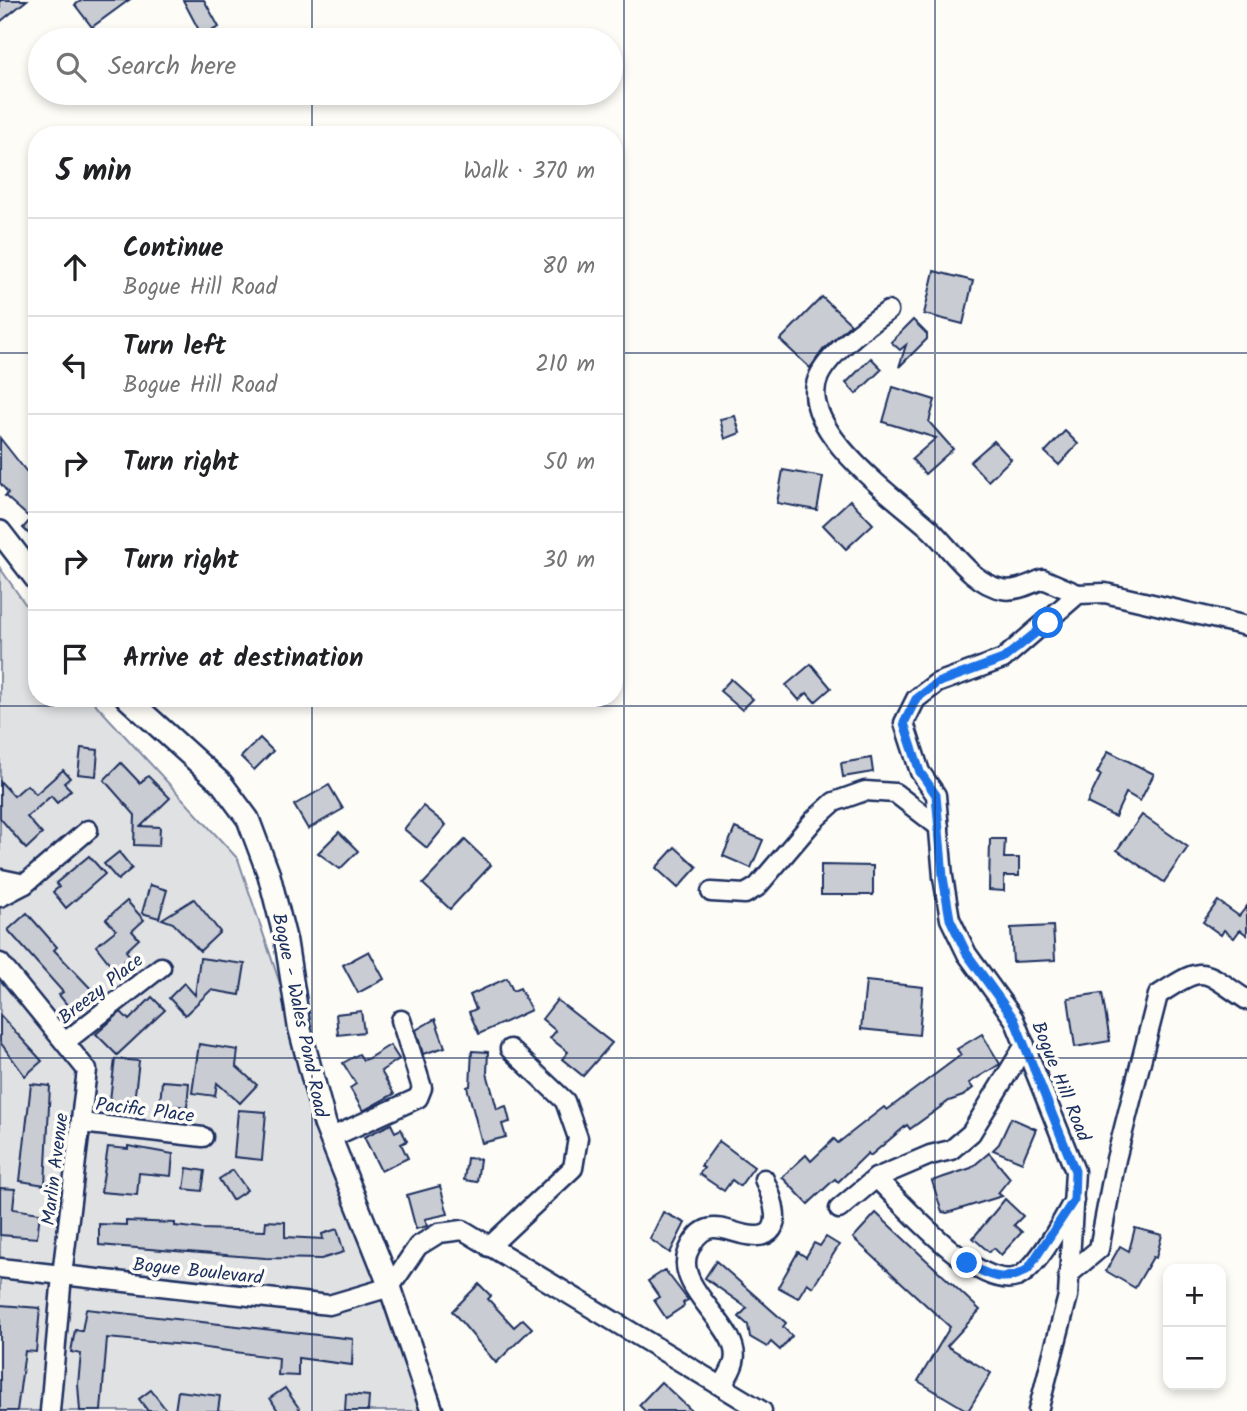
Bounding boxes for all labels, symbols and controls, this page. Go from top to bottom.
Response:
search box [28,28,623,105]
text: Search here [108,46,236,88]
icon: search [52,48,90,86]
text: 5 min [56,148,132,196]
text: Walk · 370 m [463,154,595,190]
text: Continue [123,228,224,270]
icon: ahead [56,248,94,286]
text: 80 m [542,249,595,285]
text: Bogue Hill Road [123,270,277,306]
text: Turn left [123,326,226,368]
icon: left [56,346,94,384]
text: 210 m [535,347,595,383]
text: Bogue Hill Road [123,368,277,404]
text: Turn right [123,442,239,484]
icon: right [56,444,94,482]
text: 50 m [544,445,595,481]
text: Turn right [123,540,239,582]
icon: right [56,542,94,580]
text: 30 m [543,543,595,579]
route start [1032,607,1063,638]
text: Arrive at destination [123,638,363,680]
icon: arrive [56,640,94,678]
street label: Bogue - Wales Pond Road [263,910,335,1121]
street label: Breezy Place [52,946,151,1033]
street label: Bogue Hill Road [1022,1017,1098,1147]
street label: Pacific Place [94,1090,196,1132]
street label: Marlin Avenue [34,1111,78,1227]
route end [951,1247,982,1278]
street label: Bogue Boulevard [131,1250,265,1294]
map controls [1163,1264,1226,1390]
button: + [1163,1264,1226,1327]
button: − [1163,1327,1226,1390]

